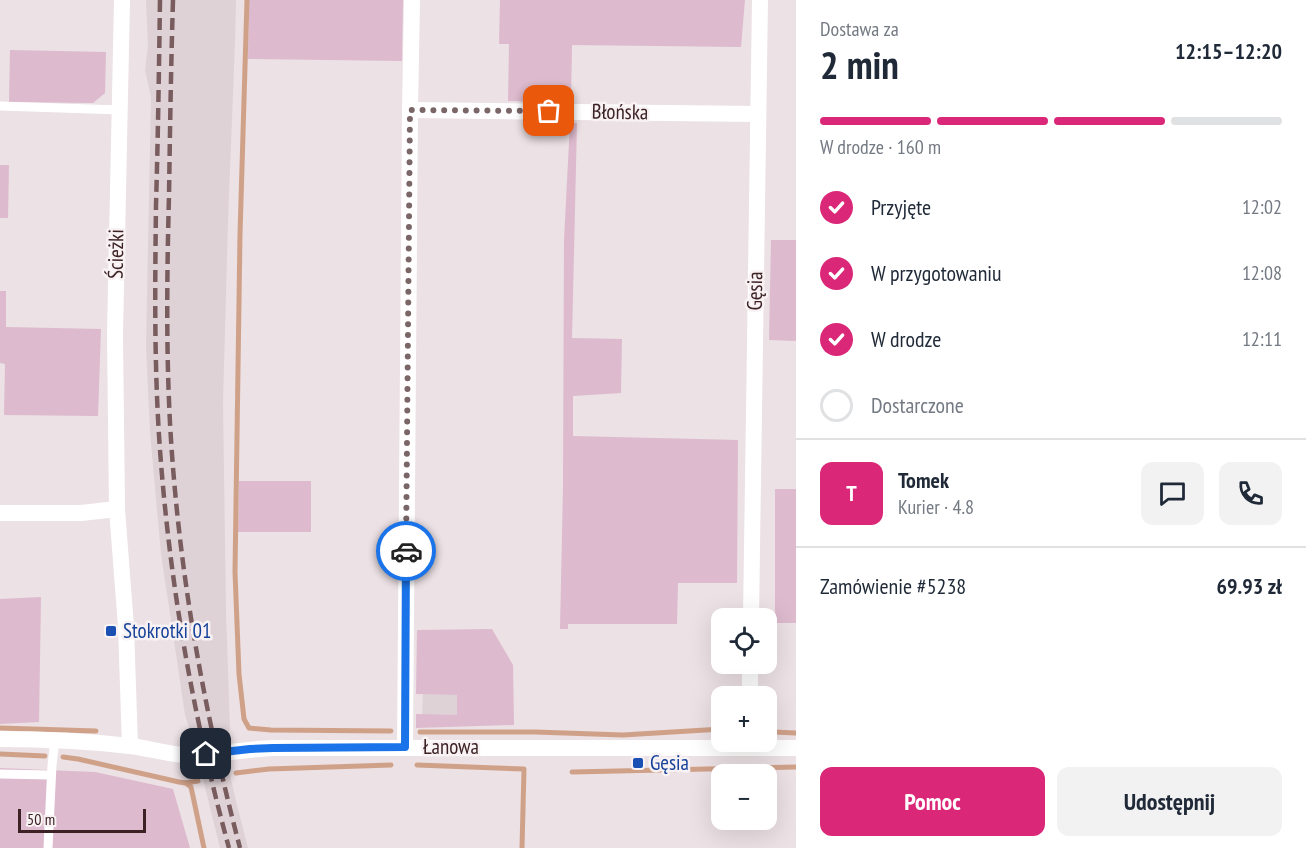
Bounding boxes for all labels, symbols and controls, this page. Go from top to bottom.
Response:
text: Dostawa za [820,16,899,42]
text: 12:15–12:20 [1175,37,1282,65]
text: 2 min [820,39,899,90]
pin [523,85,574,136]
icon: bag [532,94,565,127]
street label: Błońska [591,98,649,125]
text: W drodze · 160 m [820,134,941,160]
icon: check [820,191,853,224]
text: Przyjęte [871,193,931,221]
text: 12:02 [1242,194,1282,220]
street label: Ścieżki [102,229,129,279]
icon: check [820,257,853,290]
text: W przygotowaniu [871,259,1002,287]
text: 12:08 [1242,260,1282,286]
street label: Gęsia [741,271,768,311]
icon: check [820,323,853,356]
text: W drodze [871,325,941,353]
text: 12:11 [1242,326,1282,352]
text: Dostarczone [871,391,964,419]
button: chat [1141,462,1204,525]
button: phone [1219,462,1282,525]
text: Tomek [898,466,949,494]
text: T [846,479,857,507]
text: Kurier · 4.8 [898,494,974,520]
courier [376,521,436,581]
icon: car [390,535,423,568]
text: Zamówienie #5238 [820,572,966,600]
text: 69.93 zł [1217,572,1282,600]
map controls [711,608,777,830]
button: locate [711,608,777,674]
place label: Stokrotki 01 [123,617,211,644]
marker: Stokrotki 01 [104,624,118,638]
button: + [711,686,777,752]
pin [180,728,231,779]
street label: Łanowa [423,733,479,760]
icon: home [189,737,222,770]
place label: Gęsia [650,749,689,776]
marker: Gęsia [631,756,645,770]
button: − [711,764,777,830]
button: Pomoc [820,767,1045,836]
button: Udostępnij [1057,767,1282,836]
scale bar [18,806,146,834]
text: 50 m [27,809,55,829]

